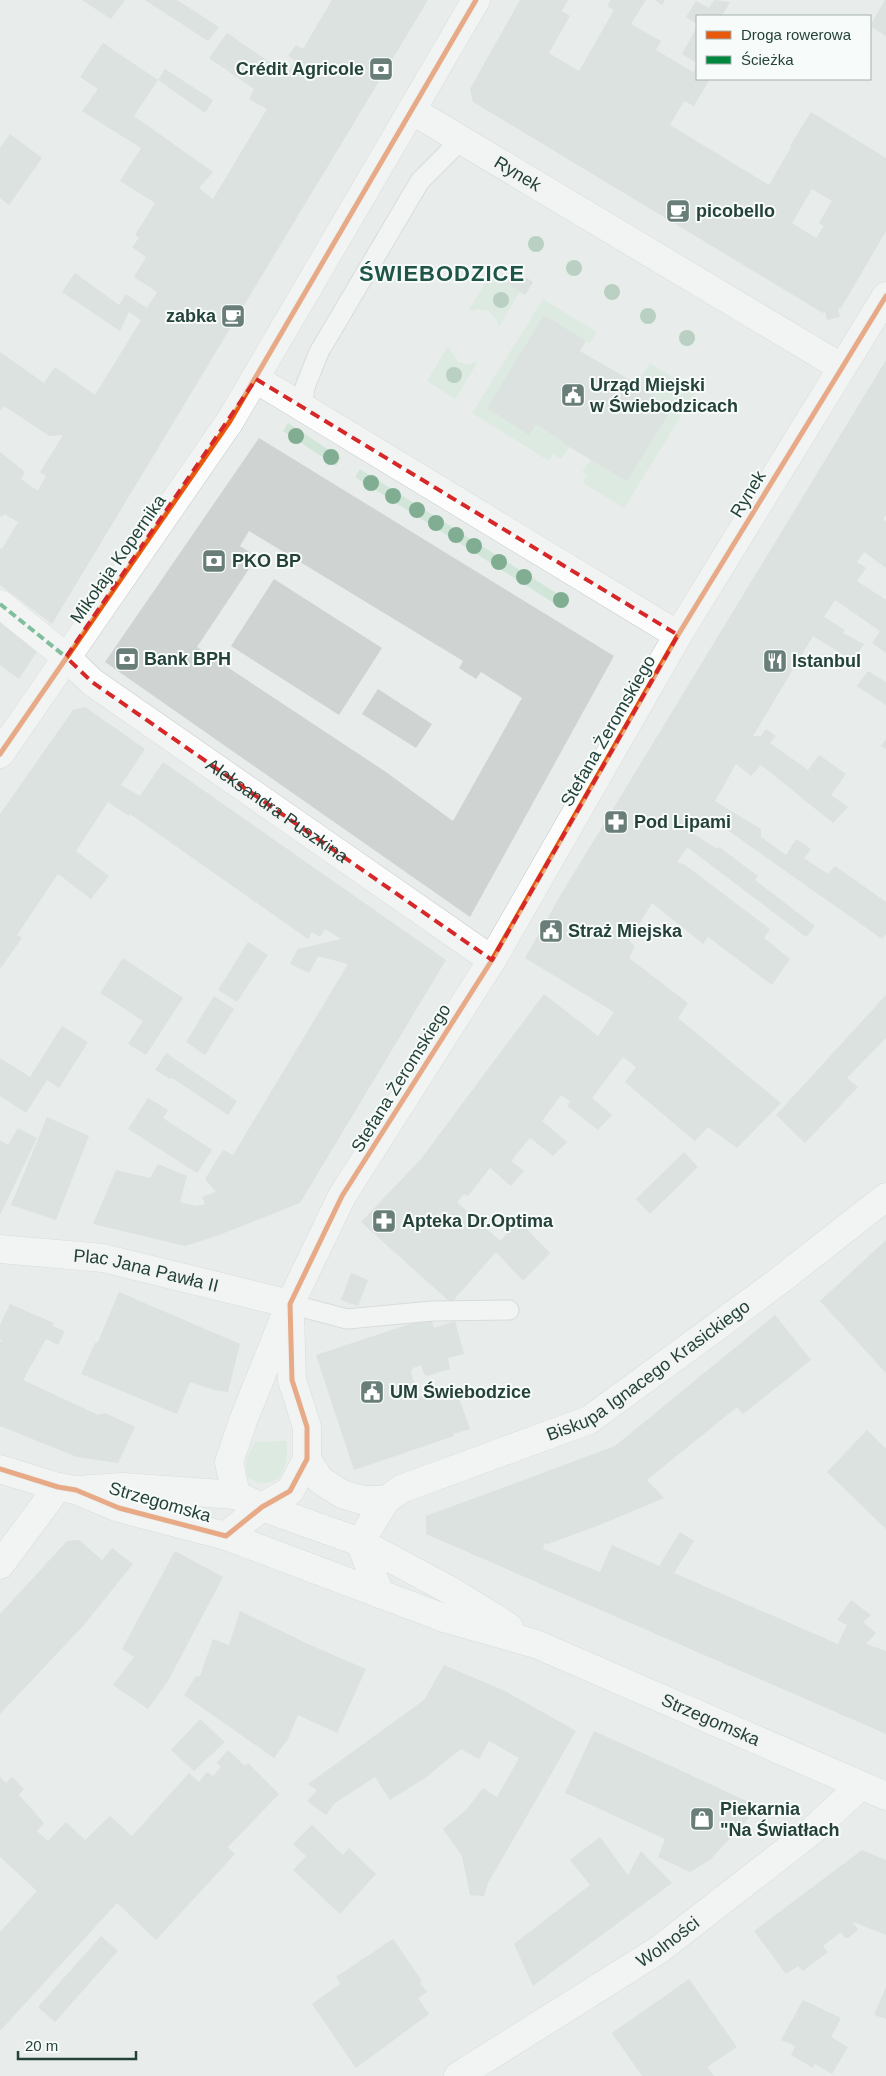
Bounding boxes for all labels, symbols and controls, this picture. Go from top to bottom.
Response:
legend [696,15,871,80]
text: Droga rowerowa [741,26,852,43]
text: Ścieżka [741,51,794,68]
bank icon: Crédit Agricole [368,56,394,82]
place label: Crédit Agricole [236,59,364,79]
street label: Rynek [491,152,546,196]
cafe icon: picobello [665,198,691,224]
place label: picobello [696,201,775,221]
district label: ŚWIEBODZICE [359,261,525,286]
cafe icon: zabka [220,303,246,329]
place label: zabka [166,306,217,326]
place label: Urząd Miejski w Świebodzicach [589,375,738,416]
public building icon: Urząd Miejski w Świebodzicach [560,382,586,408]
street label: Rynek [726,466,770,521]
street label: Mikołaja Kopernika [66,490,170,627]
bank icon: PKO BP [201,548,227,574]
place label: PKO BP [232,551,301,571]
bank icon: Bank BPH [114,646,140,672]
restaurant icon: Istanbul [762,648,788,674]
place label: Bank BPH [144,649,231,669]
place label: Istanbul [792,651,861,671]
street label: Stefana Żeromskiego [557,652,659,810]
street label: Aleksandra Puszkina [202,754,353,867]
pharmacy icon: Pod Lipami [603,809,629,835]
place label: Pod Lipami [634,812,731,832]
public building icon: Straż Miejska [538,918,564,944]
place label: Straż Miejska [568,921,683,941]
street label: Stefana Żeromskiego [347,1000,455,1156]
pharmacy icon: Apteka Dr.Optima [371,1208,397,1234]
place label: Apteka Dr.Optima [402,1211,554,1231]
street label: Plac Jana Pawła II [73,1245,221,1296]
street label: Biskupa Ignacego Krasickiego [544,1296,754,1445]
public building icon: UM Świebodzice [359,1379,385,1405]
place label: UM Świebodzice [390,1381,531,1402]
street label: Strzegomska [107,1478,214,1526]
street label: Strzegomska [658,1690,764,1750]
place label: Piekarnia "Na Światłach [720,1799,840,1840]
shop icon: Piekarnia "Na Światłach [689,1806,715,1832]
street label: Wolności [633,1912,703,1971]
scale bar [18,2028,135,2060]
text: 20 m [25,2037,58,2054]

